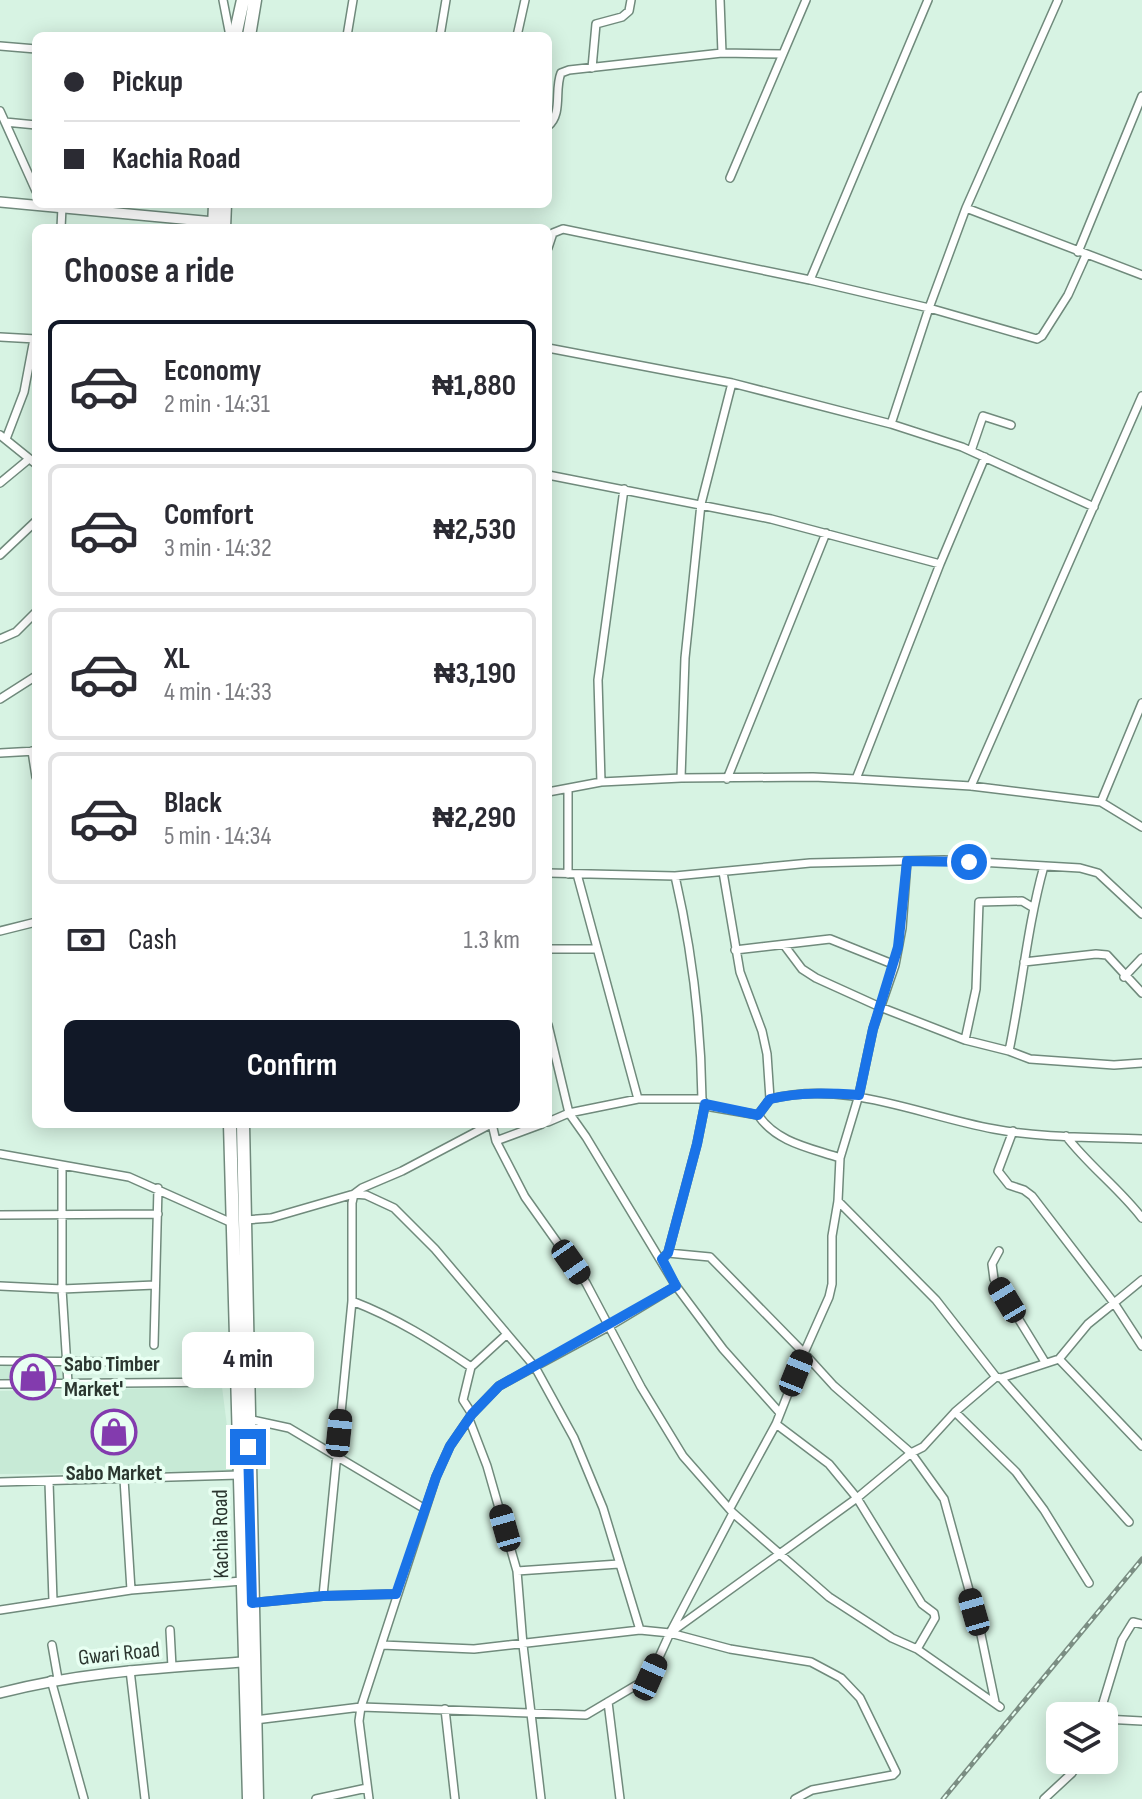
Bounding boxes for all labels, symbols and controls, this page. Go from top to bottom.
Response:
text: Pickup [112,64,183,100]
text: Kachia Road [112,141,241,177]
text: Choose a ride [64,250,235,293]
icon: car [68,350,140,422]
text: Economy [164,353,261,389]
text: ₦1,880 [432,368,516,404]
text: 2 min · 14:31 [164,389,270,420]
icon: car [68,494,140,566]
text: Comfort [164,497,254,533]
text: ₦2,530 [433,512,516,548]
text: 3 min · 14:32 [164,533,272,564]
icon: car [68,638,140,710]
text: XL [164,641,190,677]
text: ₦3,190 [434,656,516,692]
text: 4 min · 14:33 [164,677,272,708]
icon: car [68,782,140,854]
text: Black [164,785,222,821]
text: ₦2,290 [433,800,516,836]
text: 5 min · 14:34 [164,821,271,852]
route start [951,844,987,880]
icon: cash [64,918,108,962]
text: Cash [128,922,177,958]
text: 1.3 km [464,925,520,956]
button: Confirm [64,1020,520,1112]
car [547,1235,595,1289]
car [984,1273,1030,1327]
callout: 4 min [182,1331,314,1387]
text: 4 min [223,1344,273,1375]
car [776,1346,816,1400]
place label: Sabo Timber Market' [64,1351,160,1403]
shop icon: Sabo Timber Market' [9,1353,57,1401]
shop icon: Sabo Market [90,1408,138,1456]
car [325,1408,353,1458]
route end [230,1429,266,1465]
place label: Sabo Market [66,1460,162,1487]
street label: Kachia Road [207,1489,235,1579]
car [487,1502,523,1554]
car [956,1586,992,1638]
street label: Gwari Road [77,1636,161,1672]
car [629,1650,671,1704]
map controls [1046,1702,1118,1774]
button: layers [1046,1702,1118,1774]

